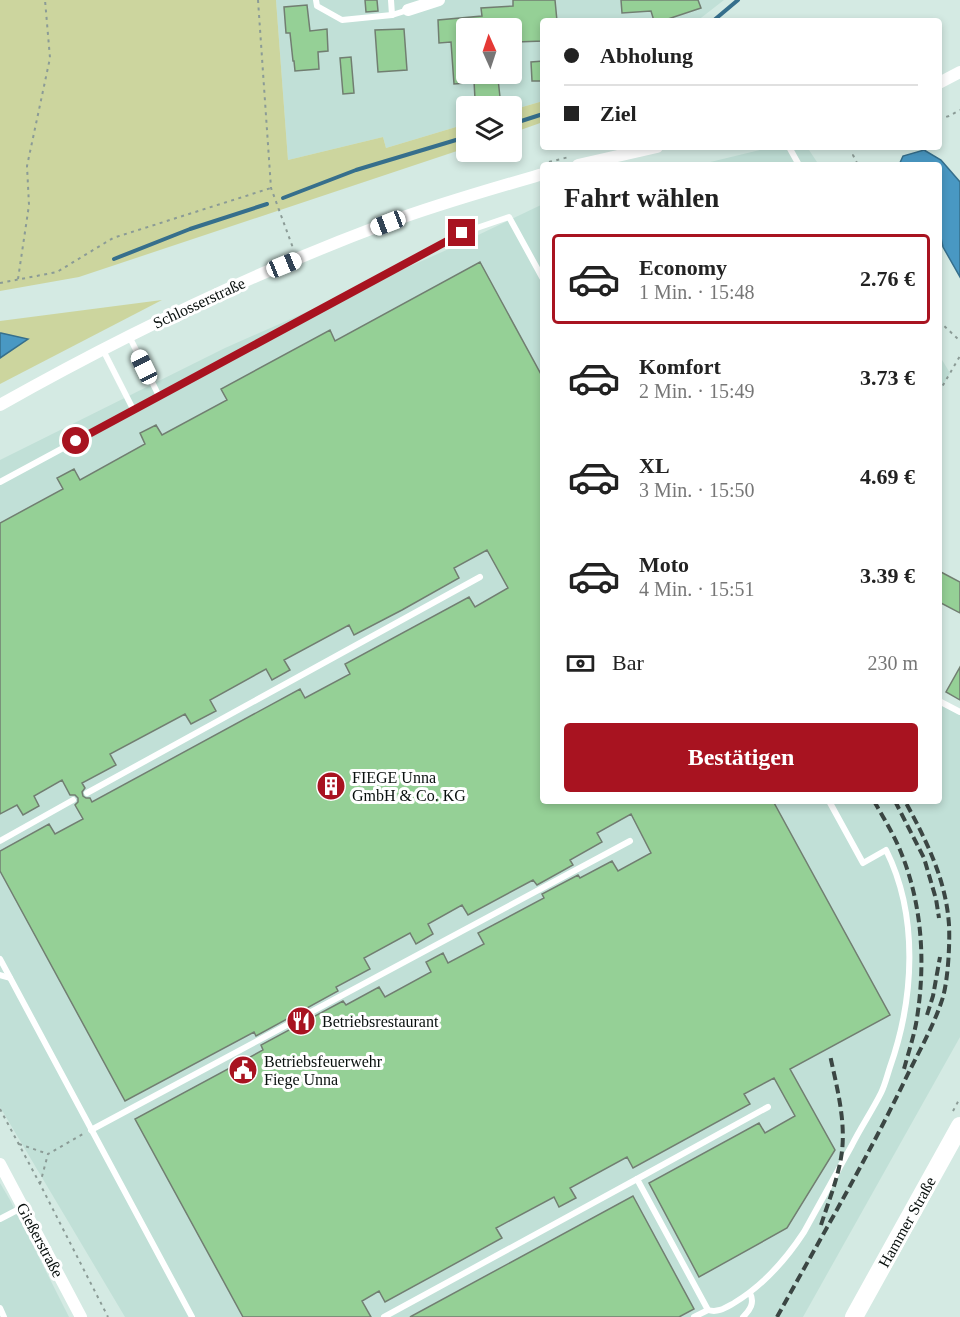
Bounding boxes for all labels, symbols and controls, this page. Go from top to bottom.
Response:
north arrow [456,18,522,84]
map controls [456,18,522,162]
text: Abholung [600,43,693,68]
button: layers [456,96,522,162]
text: Ziel [600,101,637,126]
text: Fahrt wählen [564,183,719,213]
car [368,208,408,238]
route end [448,219,475,246]
car [264,250,304,280]
icon: car [567,252,621,306]
text: Economy [639,255,727,280]
text: 2.76 € [860,266,915,291]
street label: Schlosserstraße [150,274,248,332]
text: 1 Min. · 15:48 [639,281,755,303]
car [128,347,160,387]
icon: car [567,351,621,405]
text: Komfort [639,354,721,379]
text: 3.73 € [860,365,915,390]
text: 2 Min. · 15:49 [639,380,755,402]
route start [62,427,89,454]
icon: car [567,450,621,504]
text: XL [639,453,670,478]
text: 4.69 € [860,464,915,489]
text: 3 Min. · 15:50 [639,479,755,501]
icon: car [567,549,621,603]
text: Moto [639,552,689,577]
text: 3.39 € [860,563,915,588]
text: 4 Min. · 15:51 [639,578,755,600]
icon: cash [564,647,597,680]
text: Bar [612,650,644,675]
text: 230 m [867,652,918,674]
button: Bestätigen [564,723,918,792]
place label: FIEGE Unna GmbH & Co. KG [352,769,466,804]
building icon: FIEGE Unna GmbH & Co. KG [315,770,347,802]
restaurant icon: Betriebsrestaurant [285,1005,317,1037]
place label: Betriebsrestaurant [322,1013,439,1030]
place label: Betriebsfeuerwehr Fiege Unna [264,1053,383,1089]
public building icon: Betriebsfeuerwehr Fiege Unna [227,1054,259,1086]
street label: Hammer Straße [875,1174,939,1270]
street label: Gießerstraße [13,1200,67,1280]

